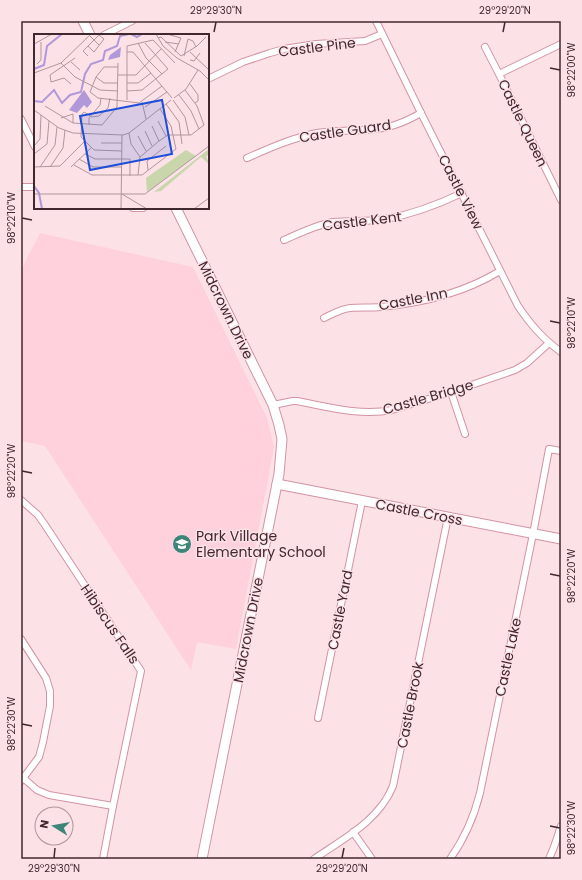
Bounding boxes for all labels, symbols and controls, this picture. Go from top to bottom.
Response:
text: 29°29'30"N [190,3,242,18]
text: 29°29'20"N [479,3,531,18]
street label: Castle Pine [277,32,357,62]
inset map [34,34,209,209]
text: 98°22'00"W [564,42,579,98]
street label: Castle Queen [493,76,553,170]
street label: Castle Guard [298,115,392,147]
street label: Castle View [434,151,489,233]
text: 98°22'10"W [4,192,19,244]
street label: Castle Kent [321,206,403,236]
street label: Midcrown Drive [194,258,259,363]
street label: Castle Inn [377,283,449,315]
text: 98°22'10"W [564,297,579,349]
street label: Castle Bridge [380,374,476,419]
text: 98°22'20"W [4,444,19,498]
street label: Castle Cross [374,494,464,530]
place label: Park Village Elementary School [196,526,326,562]
school or university icon: Park Village Elementary School [171,533,193,555]
text: 98°22'20"W [564,549,579,603]
street label: Castle Yard [322,568,358,652]
street label: Midcrown Drive [228,575,268,684]
street label: Hibiscus Falls [76,580,144,668]
street label: Castle Lake [490,616,526,698]
street label: Castle Brook [392,659,428,750]
text: 98°22'30"W [4,696,19,751]
text: 98°22'30"W [564,800,579,855]
north arrow [34,806,74,846]
text: N [36,819,53,830]
text: 29°29'30"N [28,861,80,876]
text: 29°29'20"N [316,861,368,876]

